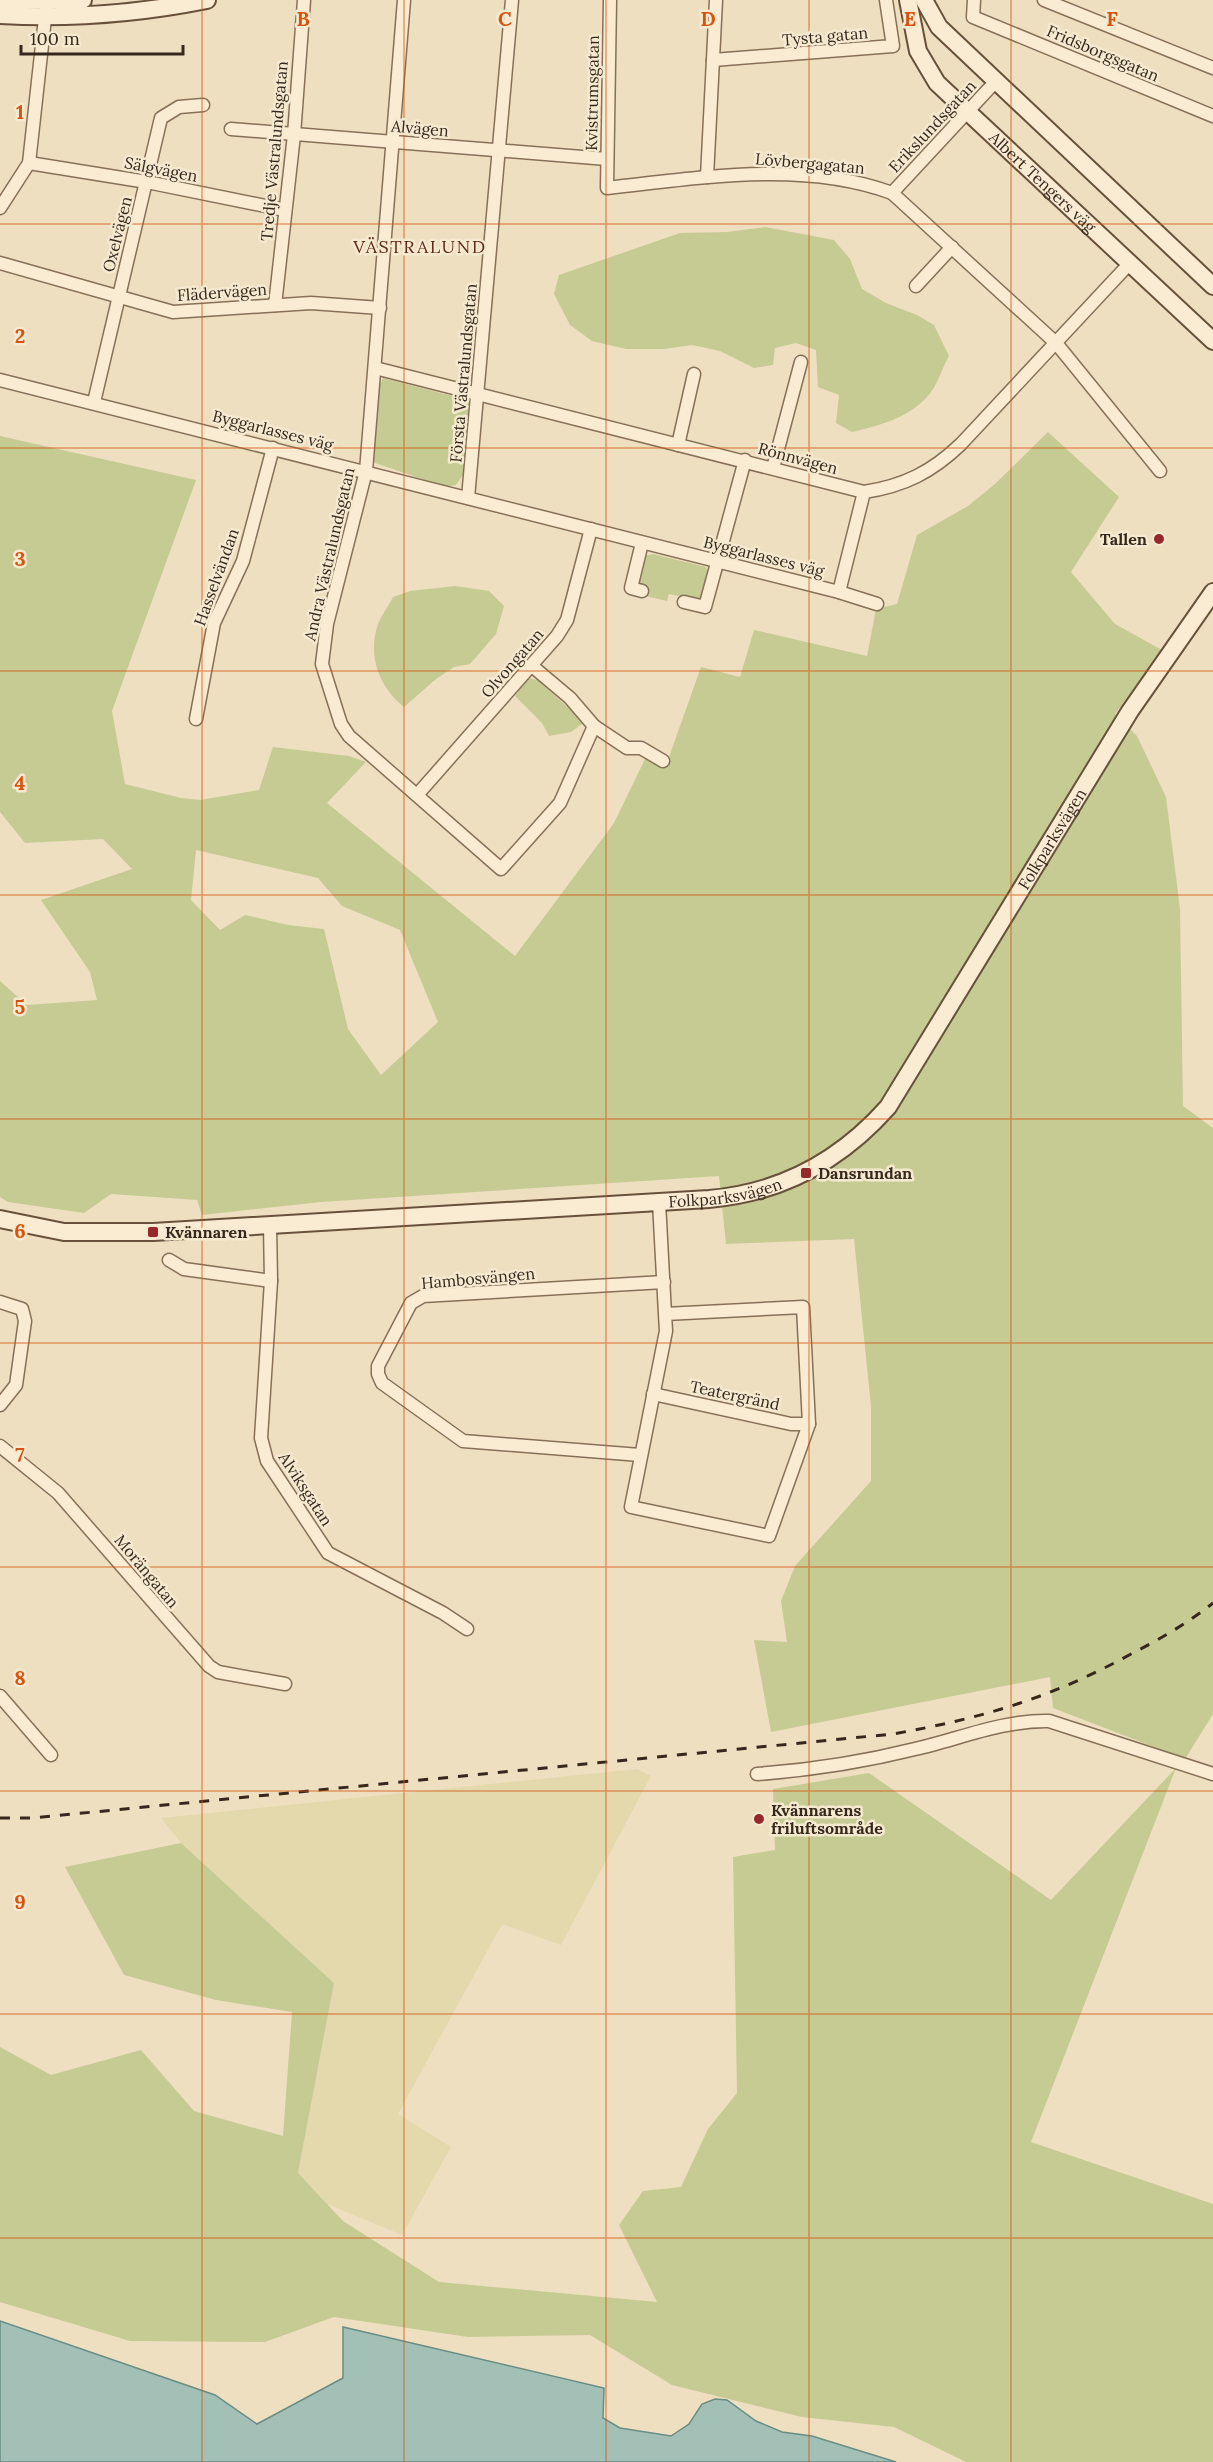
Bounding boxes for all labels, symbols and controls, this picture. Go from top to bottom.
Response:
text: B [296,6,310,31]
text: C [498,6,512,31]
text: D [700,6,716,31]
text: E [904,6,916,31]
text: F [1106,6,1118,31]
scale bar [21,18,183,56]
street label: Fridsborgsgatan [1044,20,1162,86]
street label: Tysta gatan [781,22,869,50]
text: 100 m [30,27,80,50]
street label: Kvistrumsgatan [581,35,603,151]
street label: Tredje Västralundsgatan [256,60,292,242]
street label: Erikslundsgatan [884,75,980,176]
text: 1 [16,99,24,124]
street label: Alvägen [389,115,450,140]
street label: Albert Tengers väg [985,127,1101,237]
street label: Lövbergagatan [754,148,866,178]
street label: Sälgvägen [123,152,200,186]
street label: Oxelvägen [98,194,136,274]
district label: VÄSTRALUND [352,235,487,258]
street label: Flädervägen [176,279,268,305]
street label: Första Västralundsgatan [445,282,481,463]
text: 2 [15,323,25,348]
street label: Byggarlasses väg [211,405,336,455]
street label: Rönnvägen [756,438,840,478]
street label: Andra Västralundsgatan [299,465,359,644]
street label: Hasselvändan [189,525,243,628]
place label: Tallen [1100,529,1147,549]
street label: Byggarlasses väg [702,531,827,581]
marker: Tallen [1152,532,1166,546]
text: 3 [14,546,26,571]
street label: Olvongatan [476,624,548,702]
text: 4 [15,770,26,795]
street label: Folkparksvägen [1013,784,1091,893]
text: 5 [15,994,26,1019]
place label: Dansrundan [818,1163,912,1183]
marker: Dansrundan [799,1166,813,1180]
street label: Folkparksvägen [668,1173,785,1211]
text: 6 [14,1218,26,1243]
place label: Kvännaren [165,1222,247,1242]
marker: Kvännaren [146,1225,160,1239]
street label: Hambosvängen [420,1263,536,1293]
street label: Teatergränd [688,1376,782,1414]
text: 7 [15,1442,25,1467]
street label: Alviksgatan [274,1447,337,1530]
street label: Morängatan [110,1530,184,1612]
text: 8 [14,1665,26,1690]
place label: Kvännarens friluftsområde [771,1800,883,1838]
marker: Kvännarens friluftsområde [752,1812,766,1826]
text: 9 [14,1889,26,1914]

